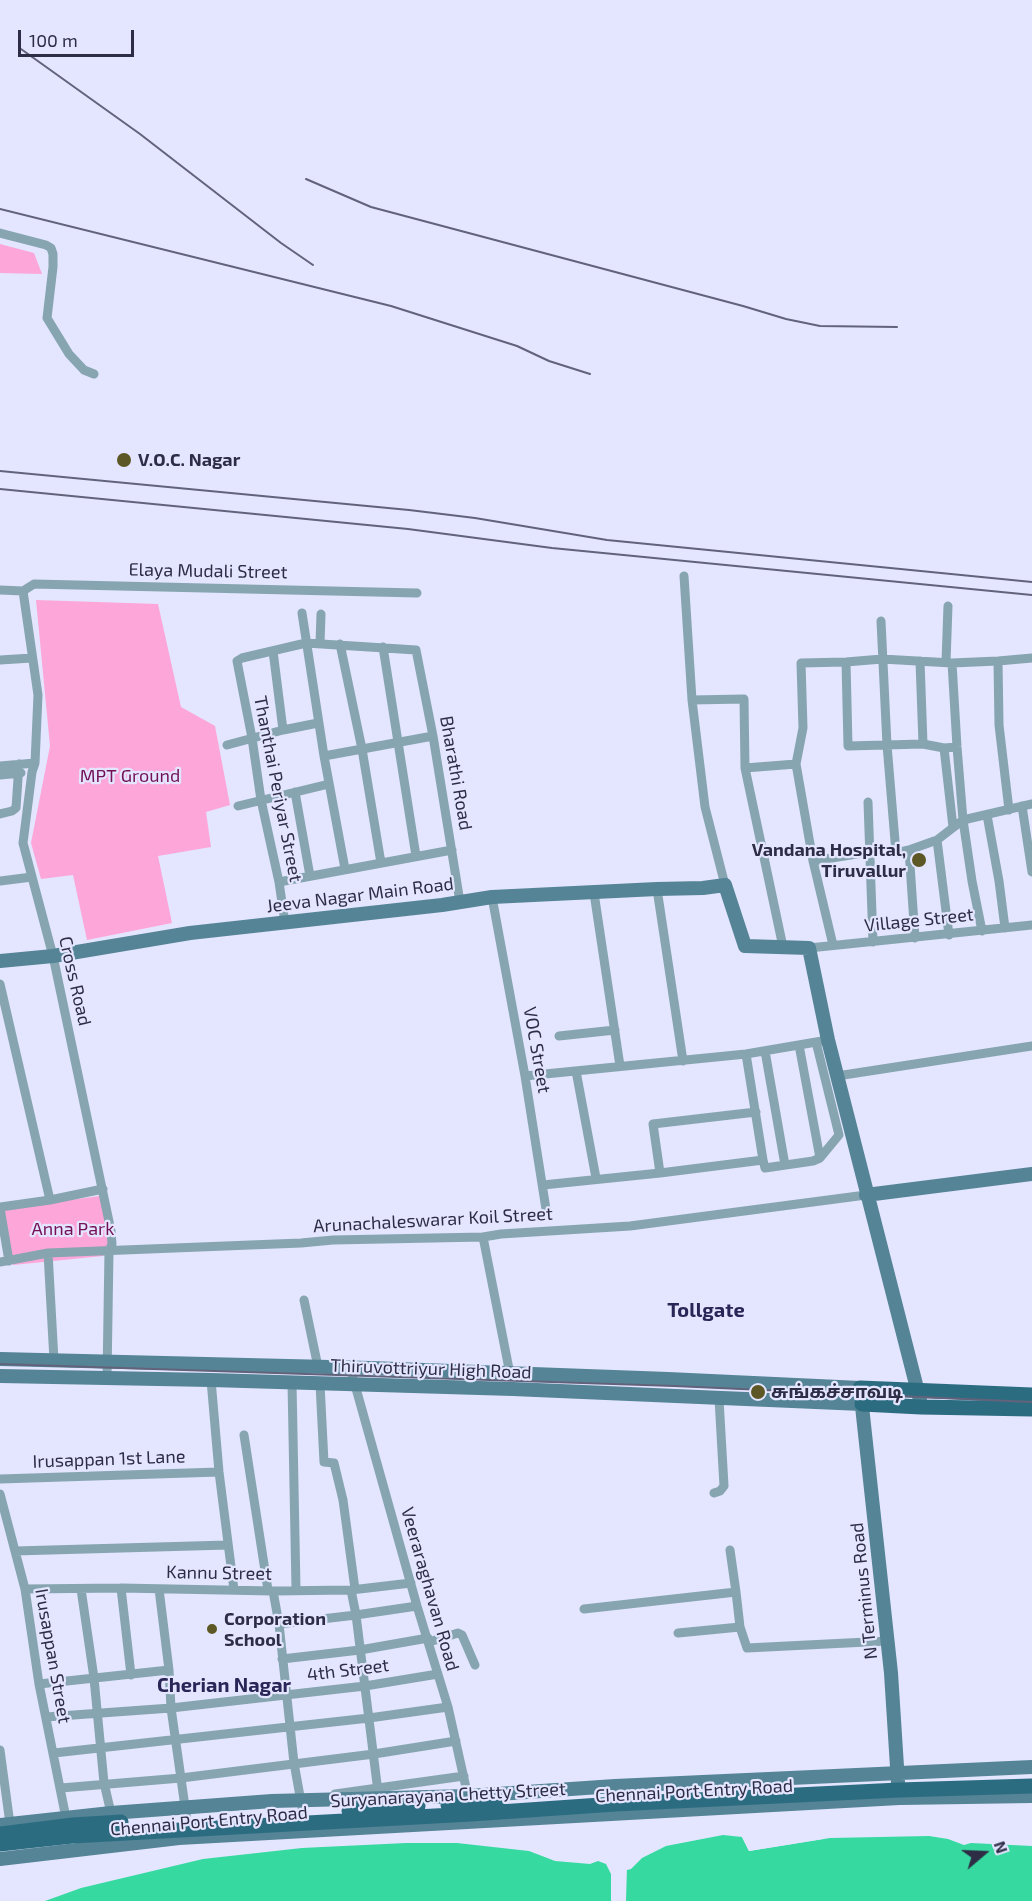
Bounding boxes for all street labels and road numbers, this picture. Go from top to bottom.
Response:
street label: Elaya Mudali Street [128,559,288,583]
street label: Thanthai Periyar Street [249,694,307,884]
street label: Bharathi Road [435,714,477,832]
street label: Jeeva Nagar Main Road [265,873,455,917]
street label: Village Street [863,904,975,936]
street label: Cross Road [54,934,96,1028]
street label: VOC Street [519,1005,555,1095]
street label: Arunachaleswarar Koil Street [313,1203,553,1237]
street label: Thiruvottriyur High Road [330,1355,532,1383]
street label: Irusappan 1st Lane [32,1446,186,1472]
street label: Veeraraghavan Road [396,1505,464,1673]
street label: N Terminus Road [846,1521,882,1661]
street label: Kannu Street [166,1561,272,1585]
street label: Irusappan Street [31,1587,75,1725]
street label: 4th Street [306,1654,390,1686]
street label: Chennai Port Entry Road [595,1775,793,1807]
street label: Suryanarayana Chetty Street [330,1778,566,1812]
street label: Chennai Port Entry Road [109,1802,309,1840]

